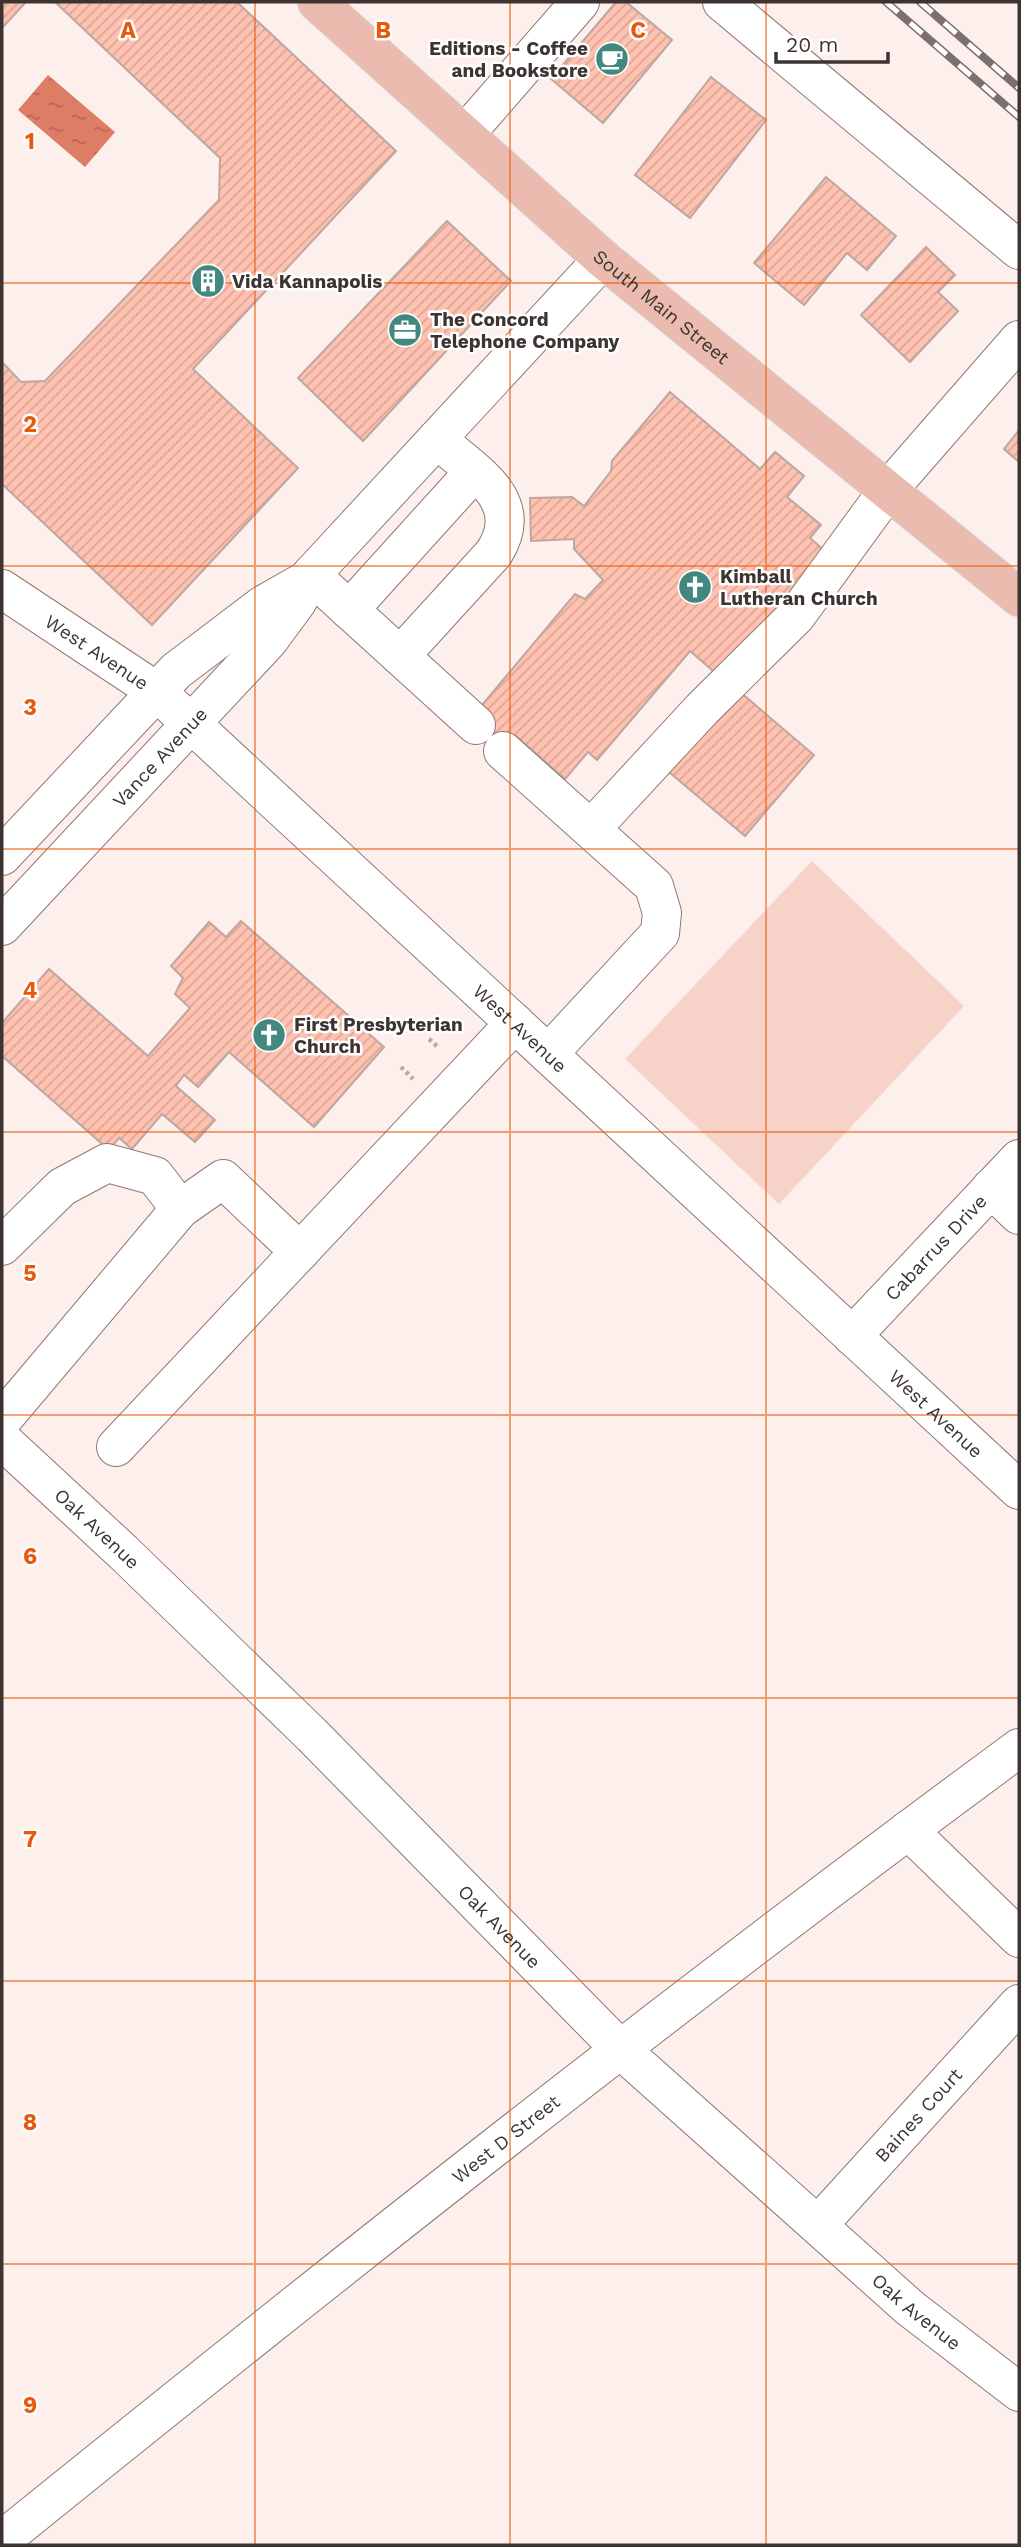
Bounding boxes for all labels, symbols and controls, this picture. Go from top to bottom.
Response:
text: A [120,17,136,44]
text: B [375,17,391,44]
text: C [630,17,646,44]
scale bar [776,21,888,65]
text: 20 m [786,32,838,57]
place label: Editions - Coffee and Bookstore [429,37,588,82]
cafe icon: Editions - Coffee and Bookstore [593,40,631,78]
text: 1 [25,128,35,155]
street label: South Main Street [588,245,734,369]
building icon: Vida Kannapolis [189,262,227,300]
place label: Vida Kannapolis [232,270,382,293]
place label: The Concord Telephone Company [430,308,620,353]
office icon: The Concord Telephone Company [386,311,424,349]
text: 2 [23,411,37,438]
place label: Kimball Lutheran Church [720,565,878,610]
church icon: Kimball Lutheran Church [676,568,714,606]
street label: West Avenue [41,610,153,695]
text: 3 [23,694,37,721]
street label: Vance Avenue [108,703,212,812]
text: 4 [23,977,38,1004]
street label: West Avenue [468,979,572,1078]
place label: First Presbyterian Church [294,1013,463,1058]
church icon: First Presbyterian Church [250,1016,288,1054]
street label: Cabarrus Drive [881,1190,992,1306]
text: 5 [23,1260,37,1287]
street label: West Avenue [884,1365,988,1463]
street label: Oak Avenue [50,1483,145,1574]
text: 6 [23,1543,37,1570]
text: 7 [23,1826,37,1853]
street label: Oak Avenue [453,1880,545,1973]
street label: Baines Court [870,2063,967,2167]
street label: West D Street [447,2090,564,2188]
text: 8 [23,2109,37,2136]
street label: Oak Avenue [867,2269,965,2355]
text: 9 [23,2392,37,2419]

